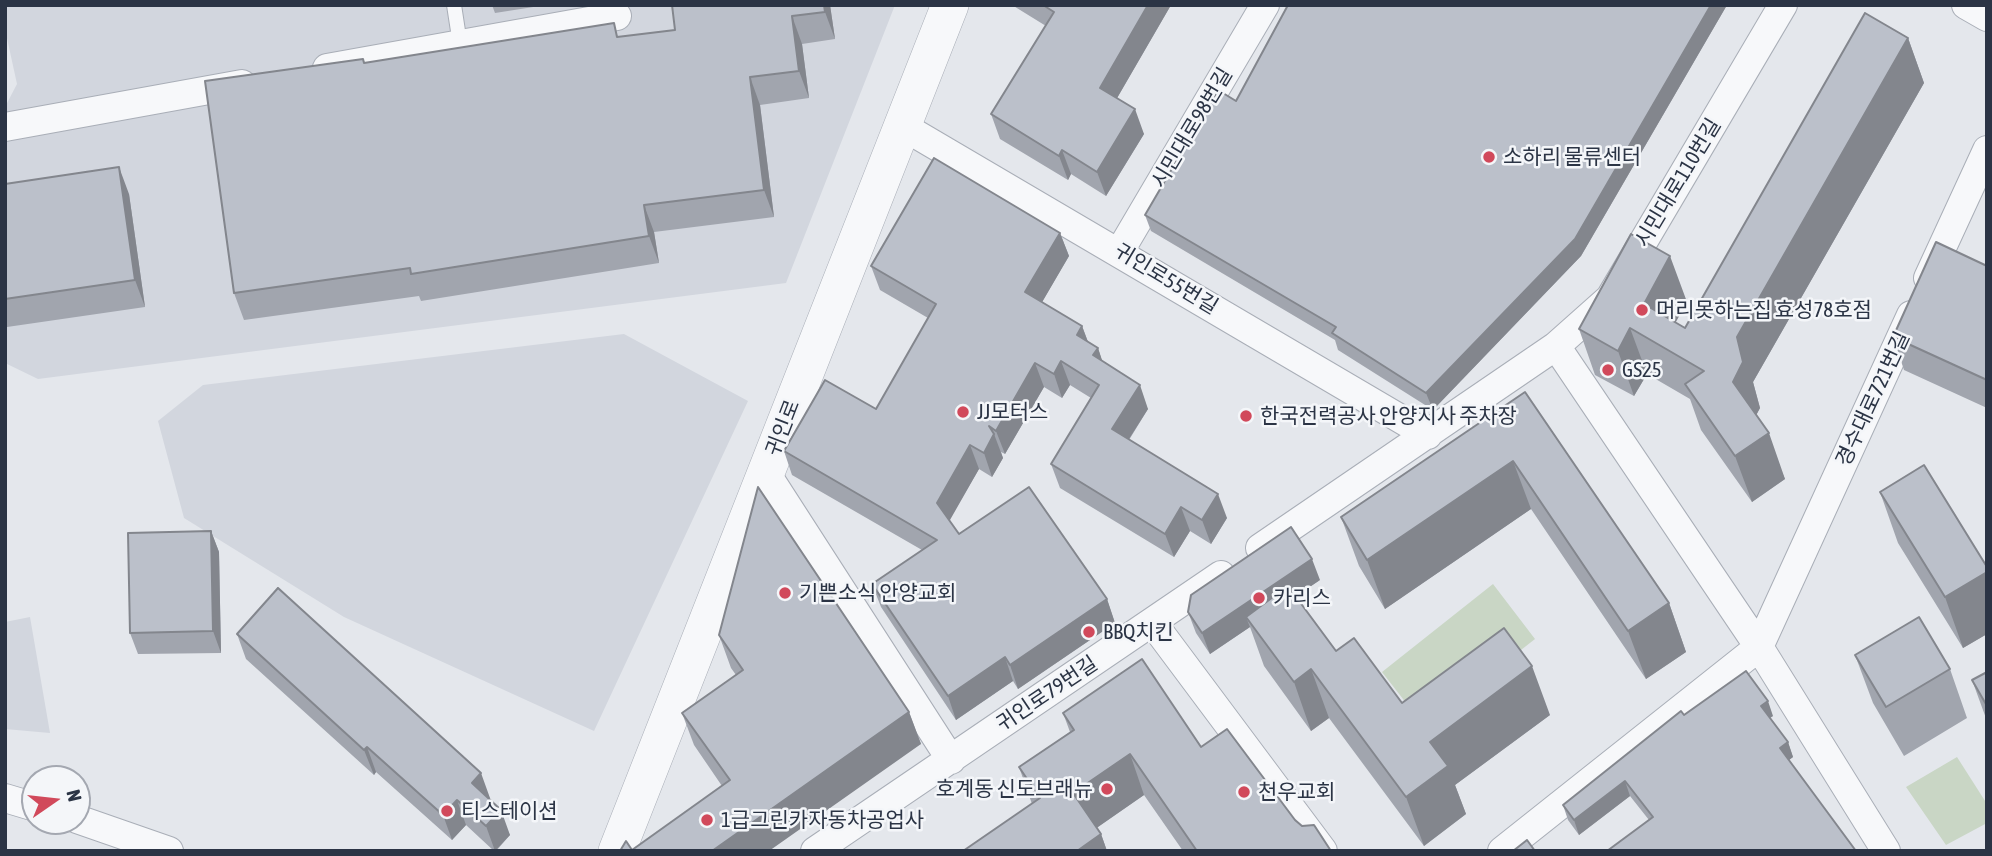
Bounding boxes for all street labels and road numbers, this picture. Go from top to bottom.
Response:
street label: 시민대로98번길 [1146,63,1238,193]
street label: 시민대로110번길 [1630,114,1726,252]
street label: 귀인로55번길 [1110,238,1222,320]
street label: 경수대로721번길 [1831,328,1915,470]
street label: 귀인로 [761,396,805,460]
street label: 귀인로79번길 [992,651,1102,737]

